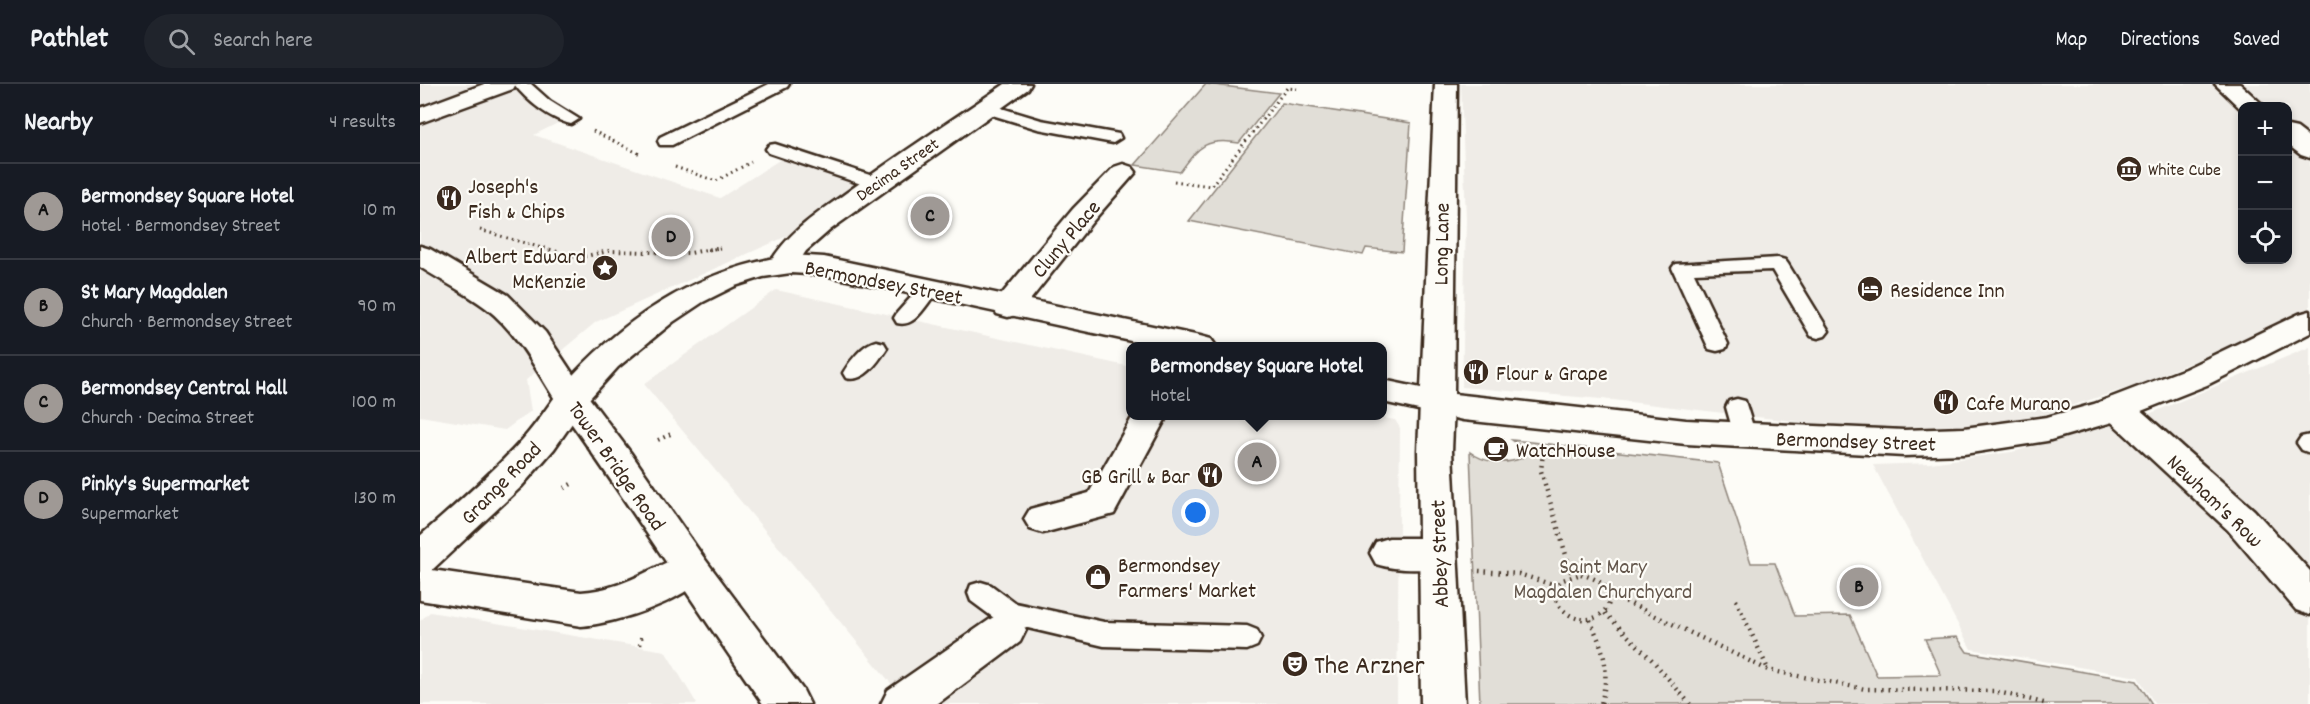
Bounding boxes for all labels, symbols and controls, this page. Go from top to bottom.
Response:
search box [144,14,564,68]
text: Pathlet [30,21,108,61]
icon: search [165,25,198,58]
text: Search here [213,26,313,57]
text: Map [2056,26,2087,56]
text: Directions [2120,26,2200,56]
text: Saved [2233,26,2280,56]
map controls [2238,102,2292,264]
button: + [2238,102,2292,156]
text: Nearby [24,105,92,142]
text: 4 results [329,109,396,137]
street label: Decima Street [852,133,945,209]
museum icon: White Cube [2114,154,2144,184]
button: − [2238,156,2292,210]
place label: White Cube [2148,159,2221,184]
place label: Joseph's Fish & Chips [468,173,565,229]
text: Bermondsey Square Hotel [81,182,294,213]
restaurant icon: Joseph's Fish & Chips [434,183,464,213]
pin: C [910,194,950,238]
street label: Cluny Place [1026,194,1110,286]
text: A [38,197,49,225]
text: 10 m [362,197,396,225]
street label: Long Lane [1427,202,1460,286]
button: locate [2238,210,2292,264]
text: Hotel · Bermondsey Street [81,213,280,241]
pin: D [652,214,690,260]
place label: Albert Edward McKenzie [465,243,586,299]
place icon: Albert Edward McKenzie [590,253,620,283]
street label: Bermondsey Street [802,254,965,315]
hotel icon: Residence Inn [1855,274,1885,304]
place label: Residence Inn [1890,277,2005,308]
text: St Mary Magdalen [81,278,228,309]
text: B [39,293,48,321]
text: 90 m [358,293,396,321]
text: Church · Bermondsey Street [81,309,292,337]
popup [1126,342,1387,420]
text: Bermondsey Square Hotel [1150,352,1363,383]
restaurant icon: Flour & Grape [1461,357,1491,387]
place label: Flour & Grape [1496,360,1608,391]
text: Bermondsey Central Hall [81,374,287,405]
text: Hotel [1150,383,1190,411]
restaurant icon: Cafe Murano [1931,387,1961,417]
text: C [39,389,48,417]
text: 100 m [352,389,396,417]
place label: Cafe Murano [1966,390,2070,421]
street label: Tower Bridge Road [559,396,671,538]
text: Church · Decima Street [81,405,254,433]
street label: Bermondsey Street [1775,425,1936,462]
cafe icon: WatchHouse [1481,434,1511,464]
street label: Grange Road [455,436,550,533]
place label: WatchHouse [1516,437,1615,468]
pin: A [1238,440,1276,484]
street label: Newham's Row [2158,448,2269,557]
restaurant icon: GB Grill & Bar [1195,460,1225,490]
place label: GB Grill & Bar [1081,463,1191,494]
text: Pinky's Supermarket [81,470,249,501]
text: D [38,485,49,513]
text: 130 m [354,485,396,513]
your location [1181,498,1210,527]
street label: Abbey Street [1424,499,1459,608]
text: Supermarket [81,501,179,529]
place label: Bermondsey Farmers' Market [1118,552,1256,608]
park label: Saint Mary Magdalen Churchyard [1514,553,1692,609]
shop icon: Bermondsey Farmers' Market [1083,562,1113,592]
pin: B [1840,564,1878,610]
place label: The Arzner [1314,648,1425,687]
theatre icon: The Arzner [1280,649,1310,679]

